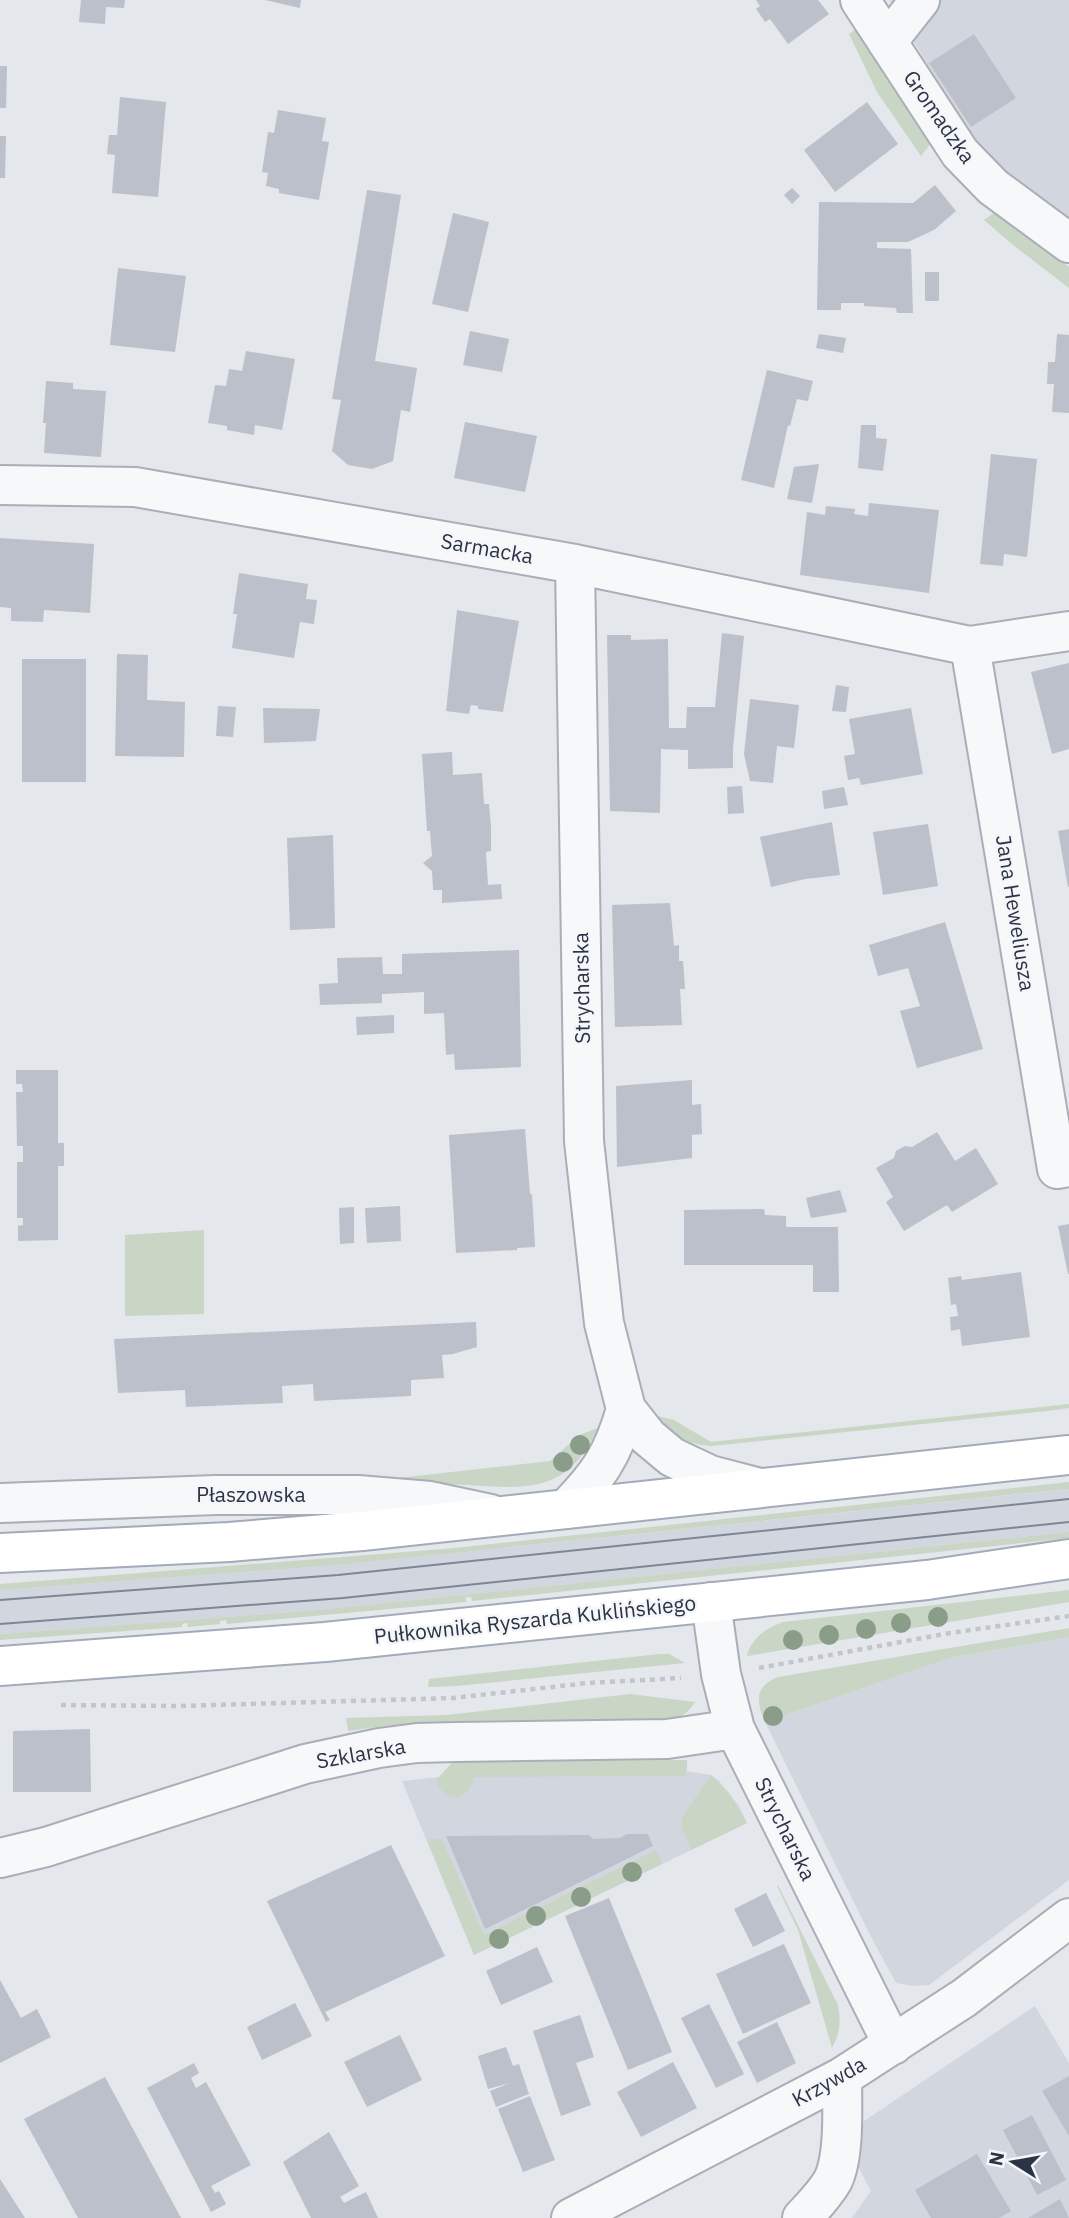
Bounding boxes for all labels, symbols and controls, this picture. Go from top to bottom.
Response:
street label: Gromadzka [897,64,982,169]
street label: Sarmacka [439,526,536,570]
street label: Jana Heweliusza [990,833,1042,993]
street label: Strycharska [566,932,596,1044]
street label: Płaszowska [196,1480,306,1508]
street label: Pułkownika Ryszarda Kuklińskiego [372,1588,697,1650]
street label: Szklarska [314,1731,408,1775]
street label: Strycharska [749,1772,823,1885]
street label: Krzywda [787,2049,870,2113]
north arrow [978,2127,1048,2197]
text: N [983,2150,1009,2168]

